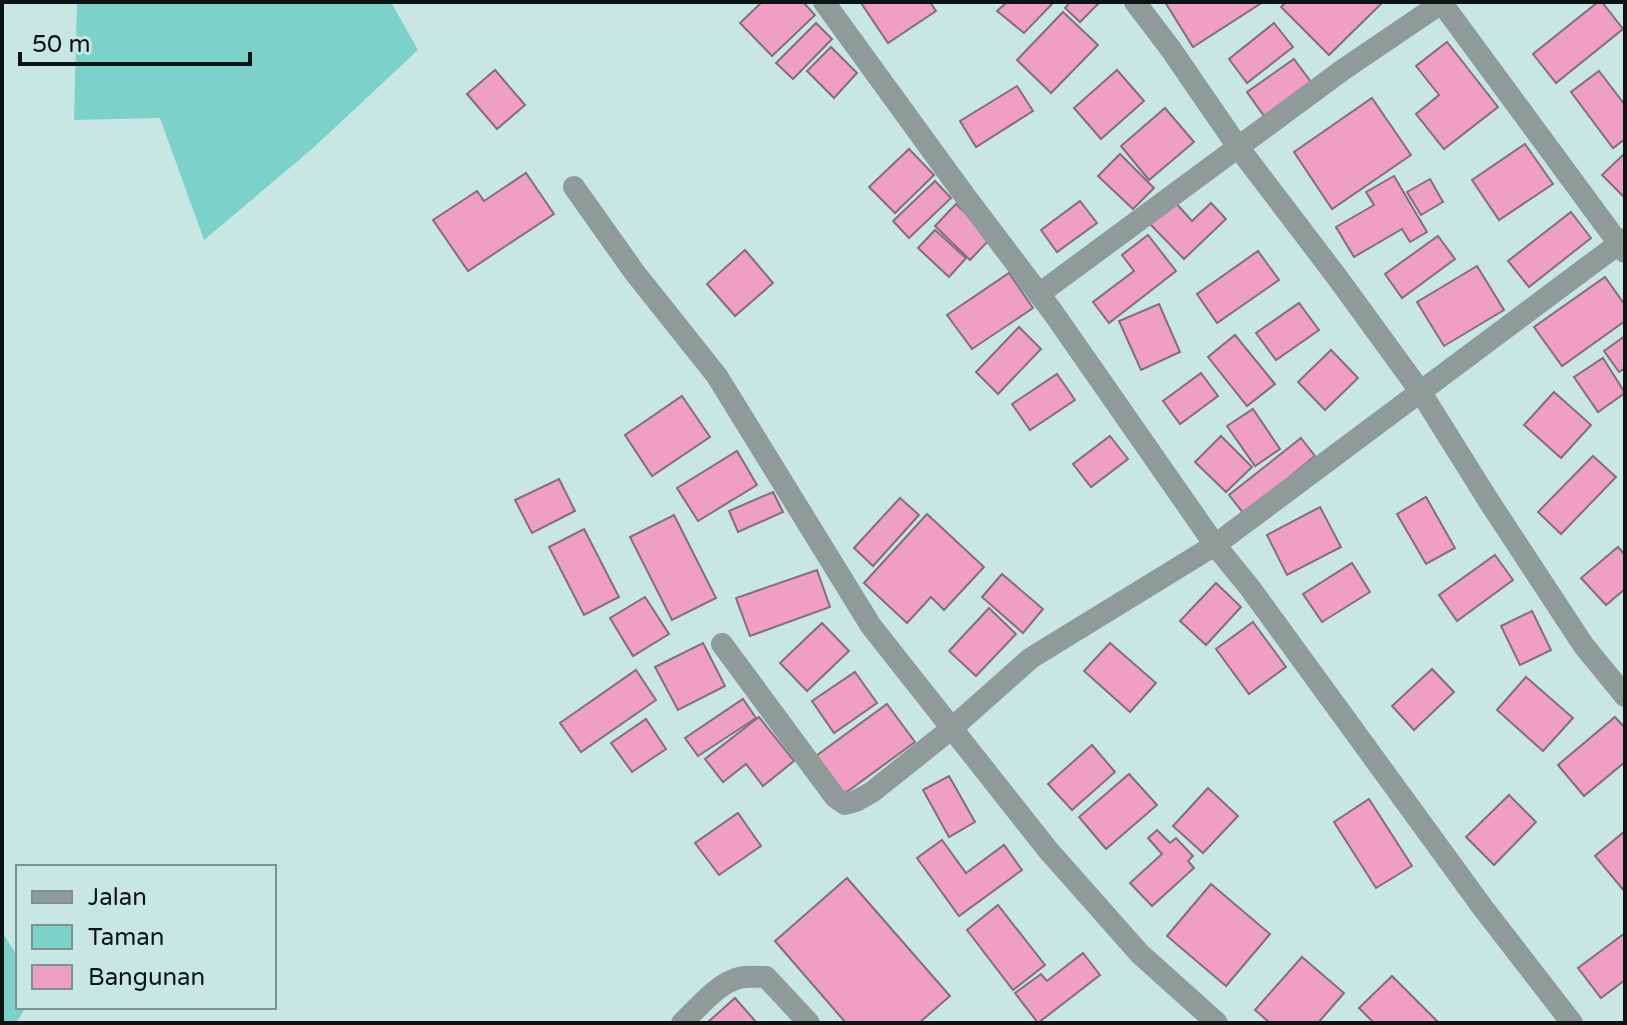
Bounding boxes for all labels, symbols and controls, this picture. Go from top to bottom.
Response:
scale bar [20,16,250,66]
text: 50 m [32,30,90,59]
legend [16,865,276,1009]
text: Jalan [88,883,147,912]
text: Taman [88,923,164,952]
text: Bangunan [88,963,205,992]

